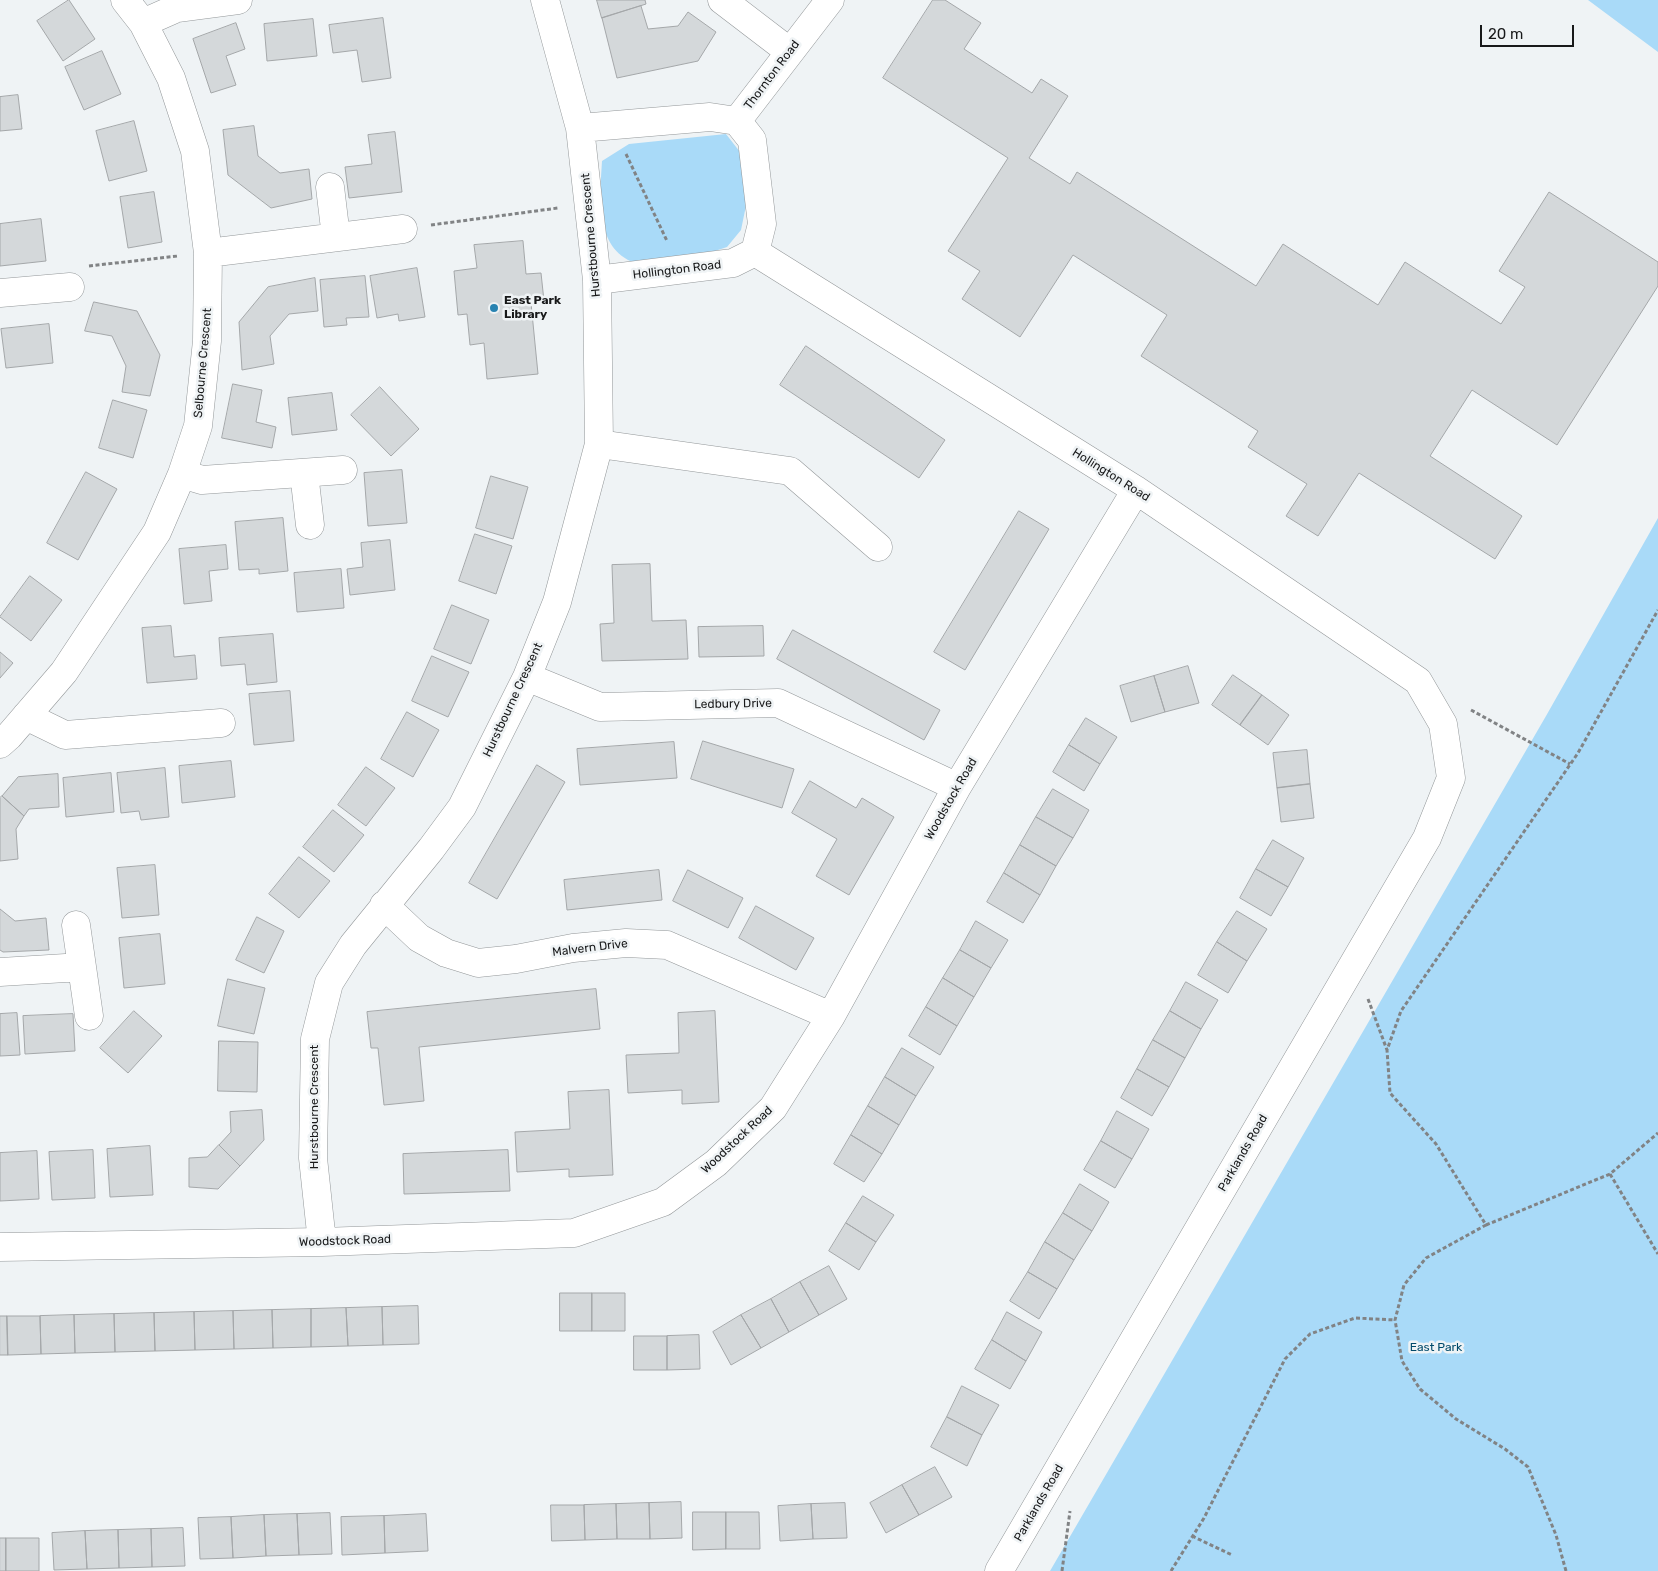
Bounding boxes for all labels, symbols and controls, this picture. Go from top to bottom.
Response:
scale bar [1483,15,1577,47]
text: 20 m [1488,25,1523,43]
street label: Thornton Road [741,38,803,112]
street label: Hurstbourne Crescent [578,172,604,298]
street label: Hollington Road [632,257,722,283]
place label: East Park Library [504,294,561,322]
marker: East Park Library [488,302,500,314]
street label: Selbourne Crescent [191,307,215,419]
street label: Hollington Road [1070,445,1152,505]
street label: Hurstbourne Crescent [480,641,546,759]
street label: Ledbury Drive [694,696,772,712]
street label: Woodstock Road [922,755,980,843]
street label: Malvern Drive [551,936,629,960]
street label: Hurstbourne Crescent [308,1045,322,1169]
street label: Woodstock Road [698,1103,776,1177]
street label: Parklands Road [1215,1112,1271,1194]
street label: Woodstock Road [299,1232,391,1250]
park label: East Park [1410,1341,1462,1355]
street label: Parklands Road [1011,1462,1067,1544]

